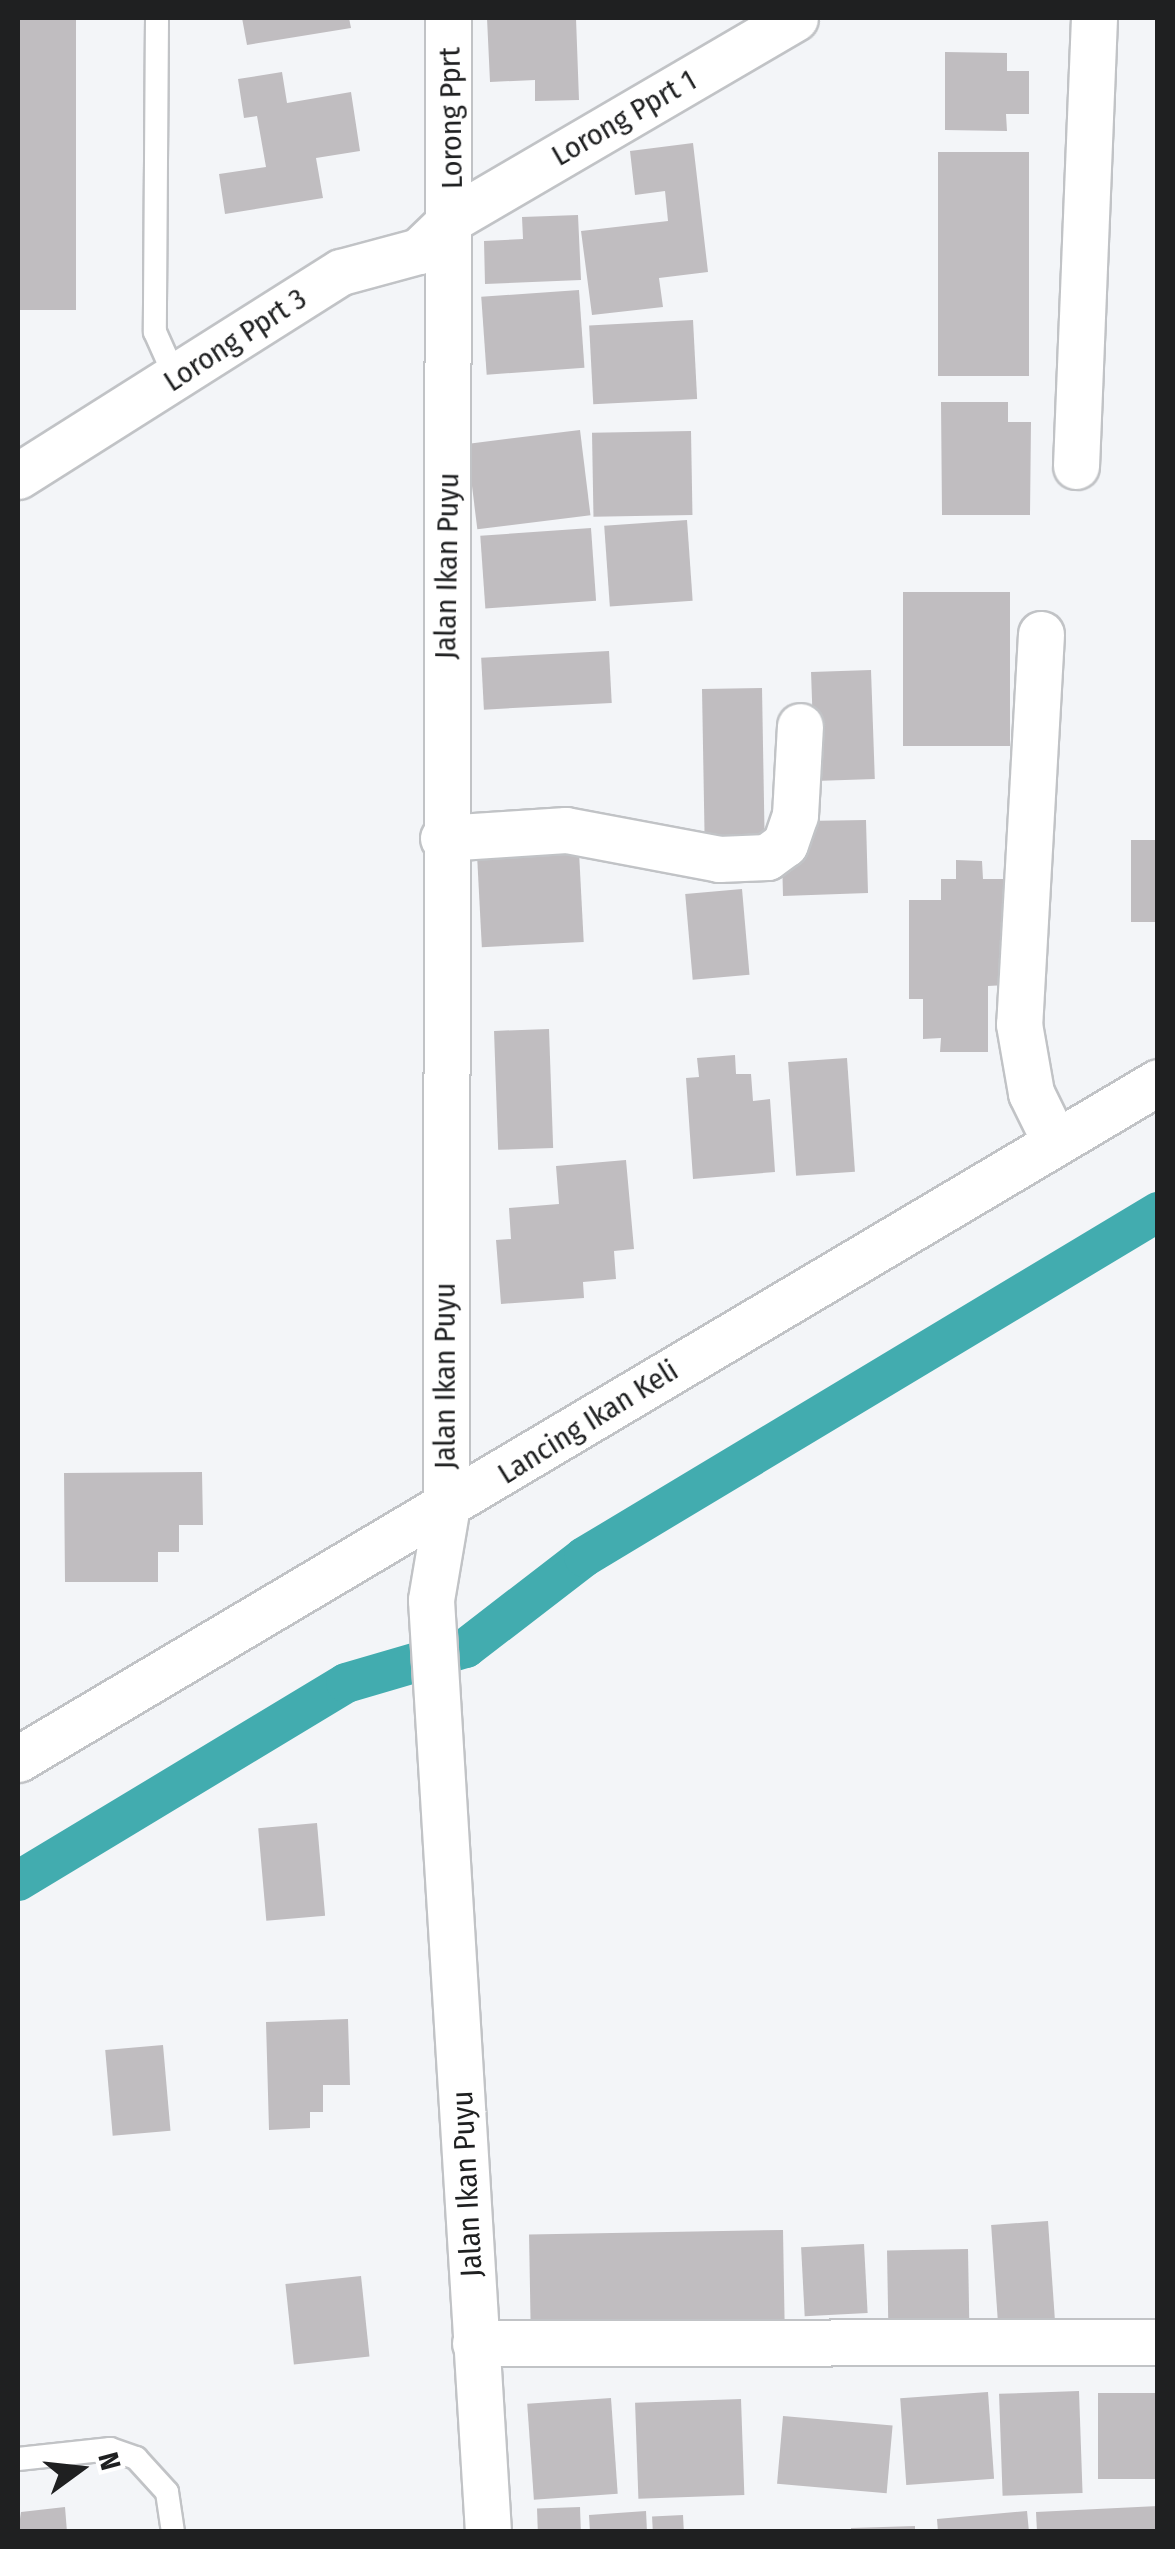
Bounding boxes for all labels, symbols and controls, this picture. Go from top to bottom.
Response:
street label: Lorong Pprt [432,47,470,189]
street label: Lorong Pprt 1 [545,62,703,174]
street label: Lorong Pprt 3 [157,281,313,399]
street label: Jalan Ikan Puyu [427,472,467,660]
street label: Jalan Ikan Puyu [427,1283,463,1469]
street label: Lancing Ikan Keli [491,1352,685,1492]
street label: Jalan Ikan Puyu [444,2090,490,2278]
north arrow [30,2419,130,2519]
text: N [91,2449,128,2473]

